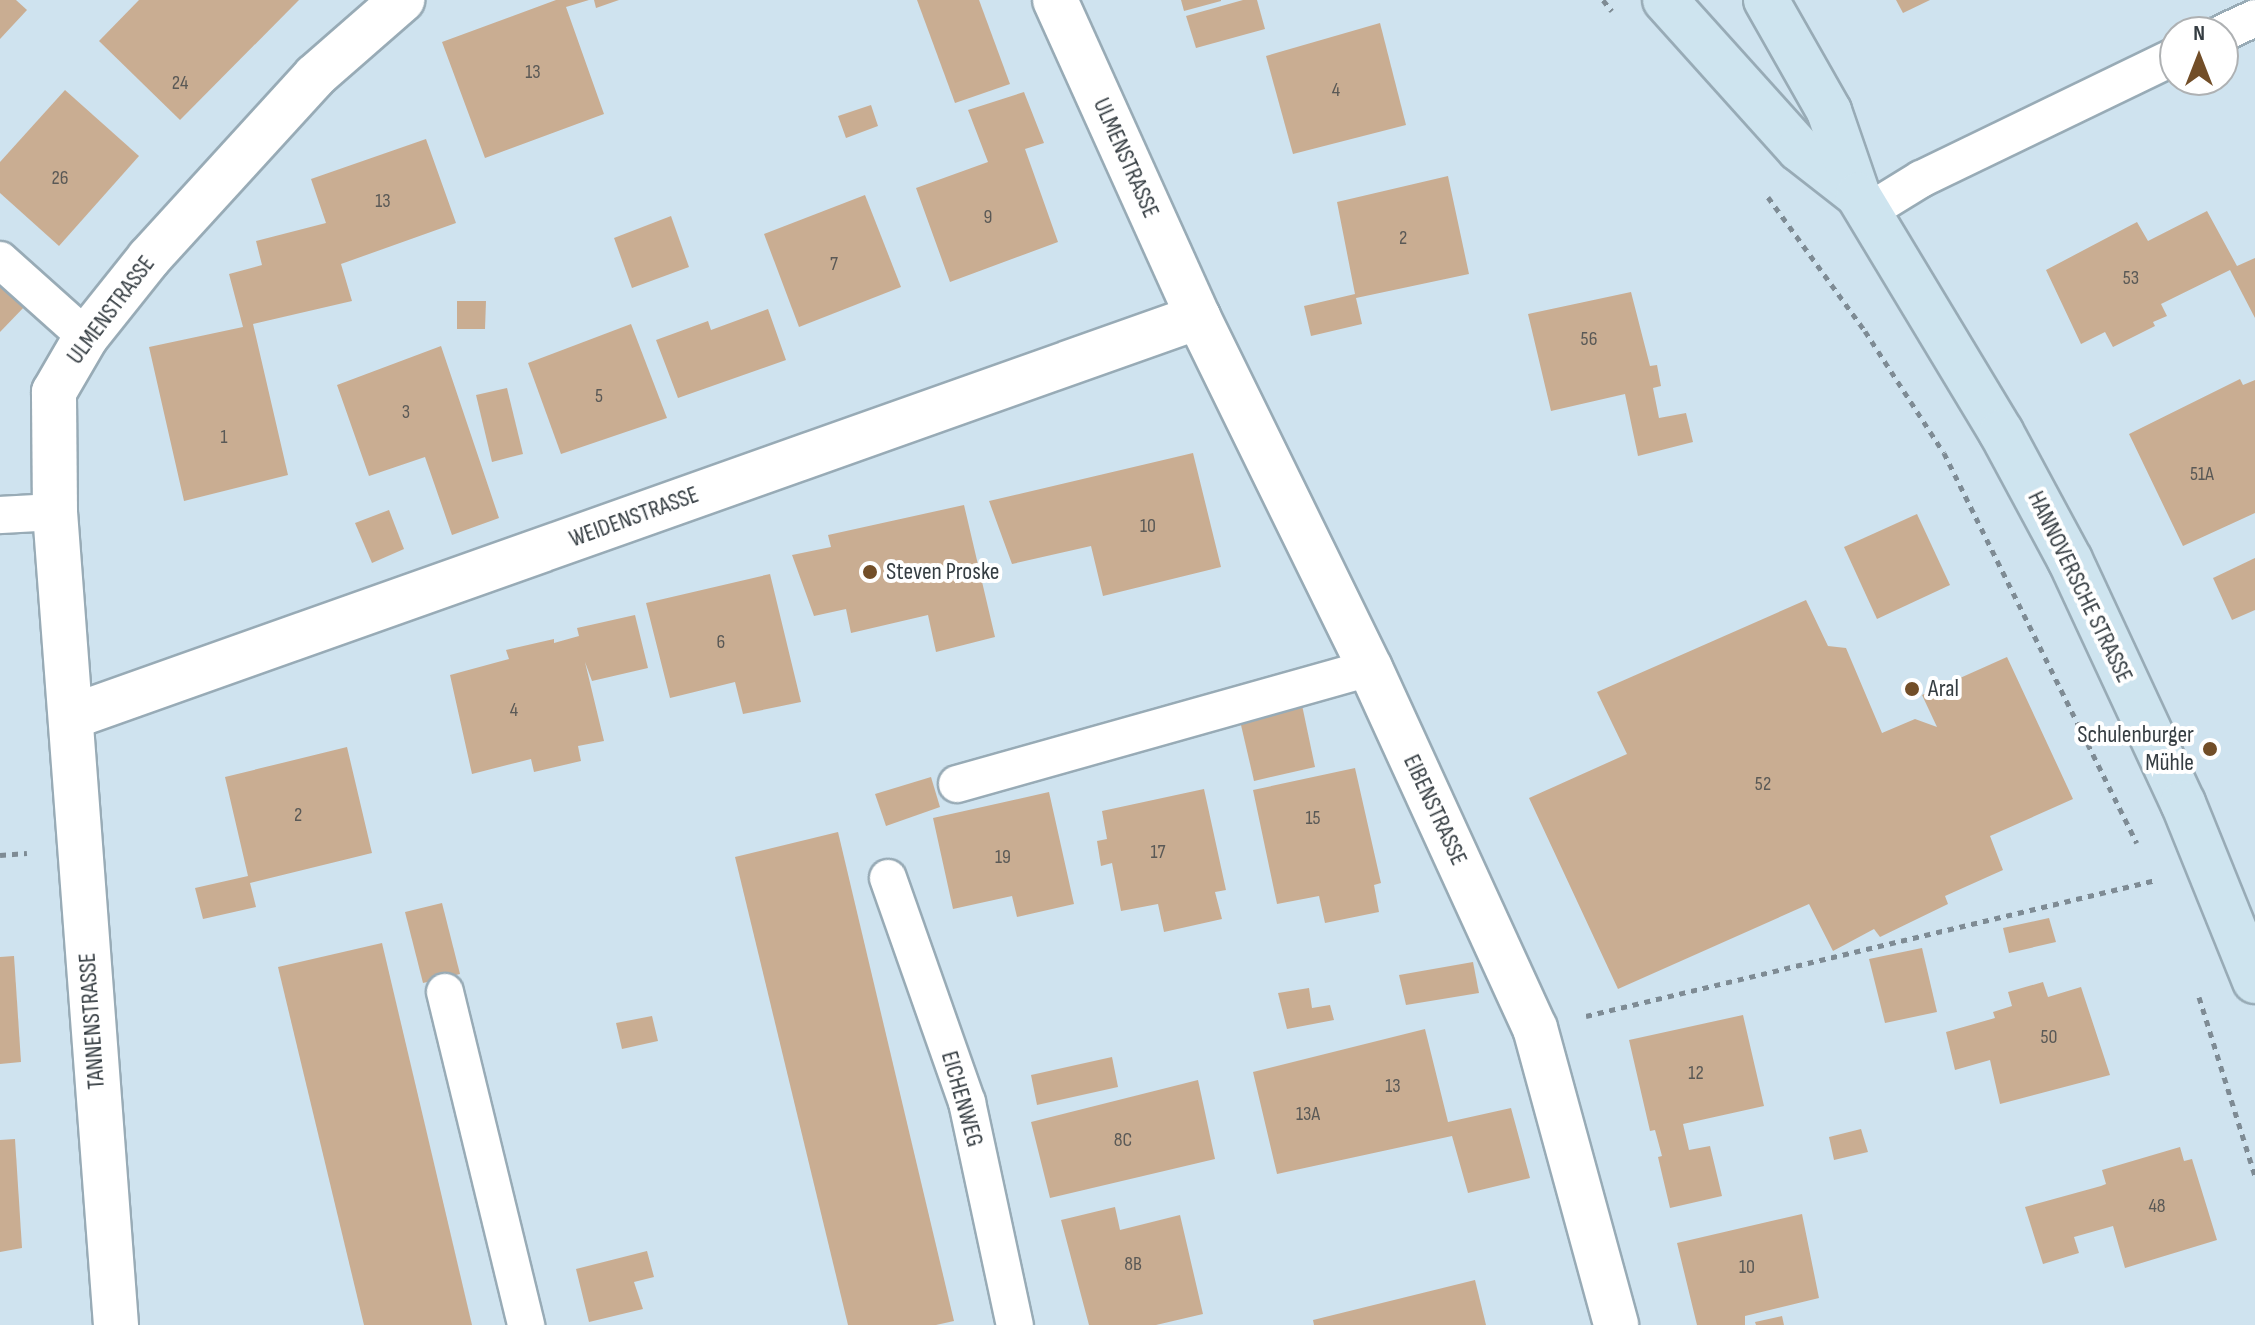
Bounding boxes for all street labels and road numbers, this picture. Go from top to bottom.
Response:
street label: ULMENSTRASSE [1087,94,1165,222]
street label: ULMENSTRASSE [61,250,161,370]
street label: WEIDENSTRASSE [565,480,703,554]
street label: HANNOVERSCHE STRASSE [2021,487,2139,687]
street label: EIBENSTRASSE [1397,750,1473,870]
street label: TANNENSTRASSE [73,952,111,1090]
street label: EICHENWEG [935,1048,989,1150]

